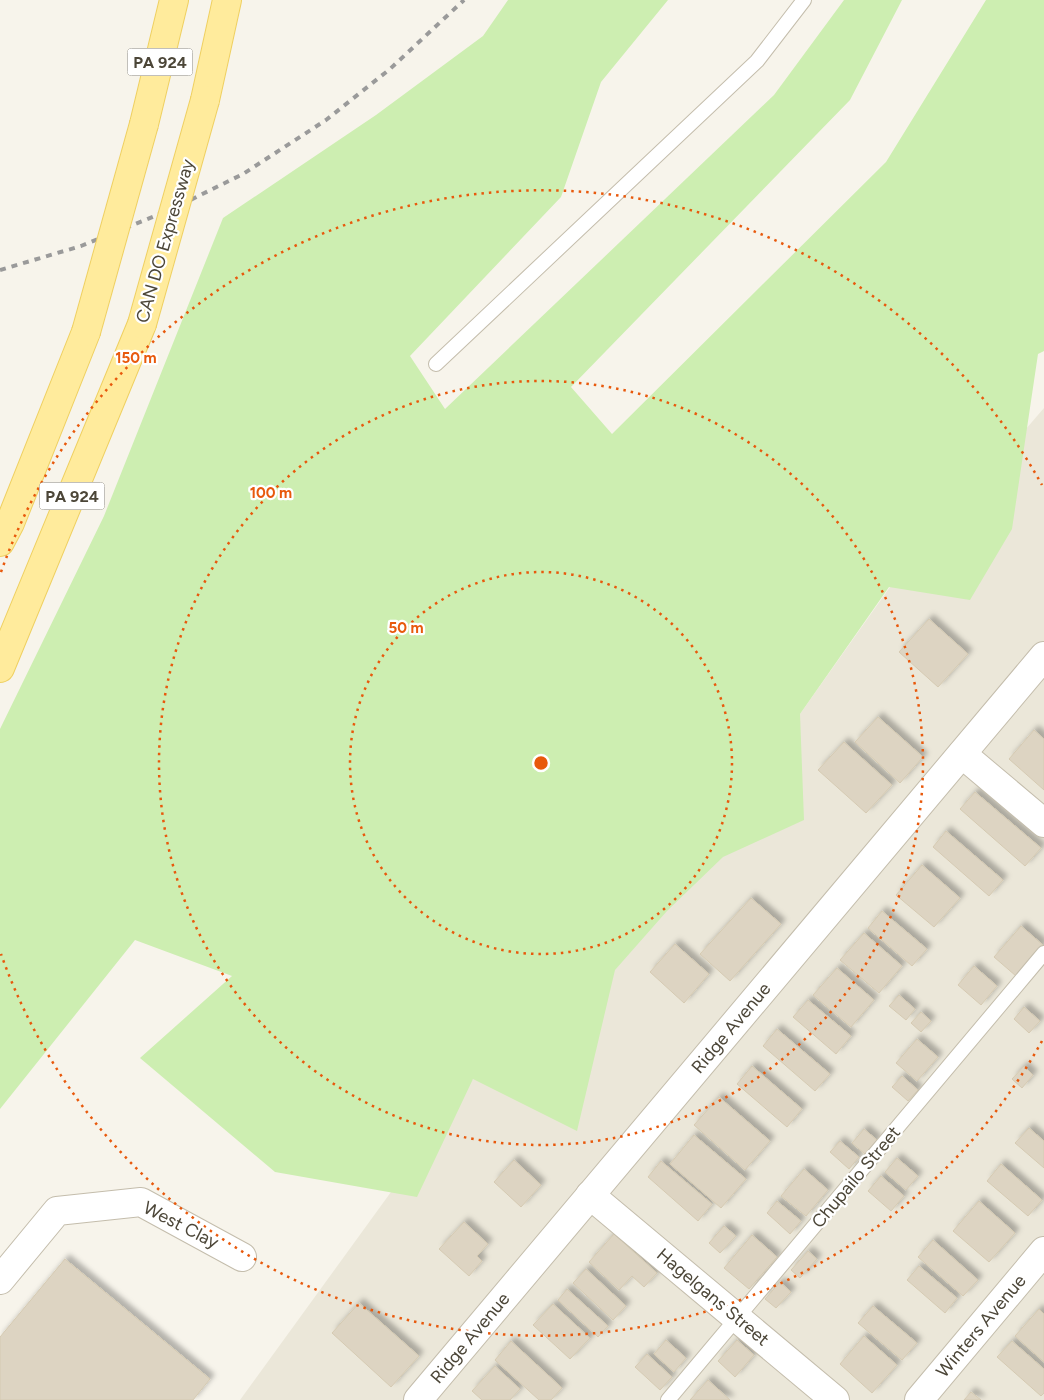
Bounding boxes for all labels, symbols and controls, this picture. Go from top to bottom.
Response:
road number: PA 924 [128,48,192,76]
street label: CAN DO Expressway [131,156,199,325]
text: 150 m [115,349,157,367]
road number: PA 924 [40,482,104,510]
text: 100 m [250,484,292,502]
text: 50 m [388,619,424,637]
centre of rings [532,754,550,772]
street label: Ridge Avenue [687,978,775,1078]
street label: Chupailo Street [807,1121,905,1232]
street label: West Clay [140,1197,223,1254]
street label: Hagelgans Street [652,1244,774,1351]
street label: Winters Avenue [931,1270,1031,1382]
street label: Ridge Avenue [426,1288,514,1388]

